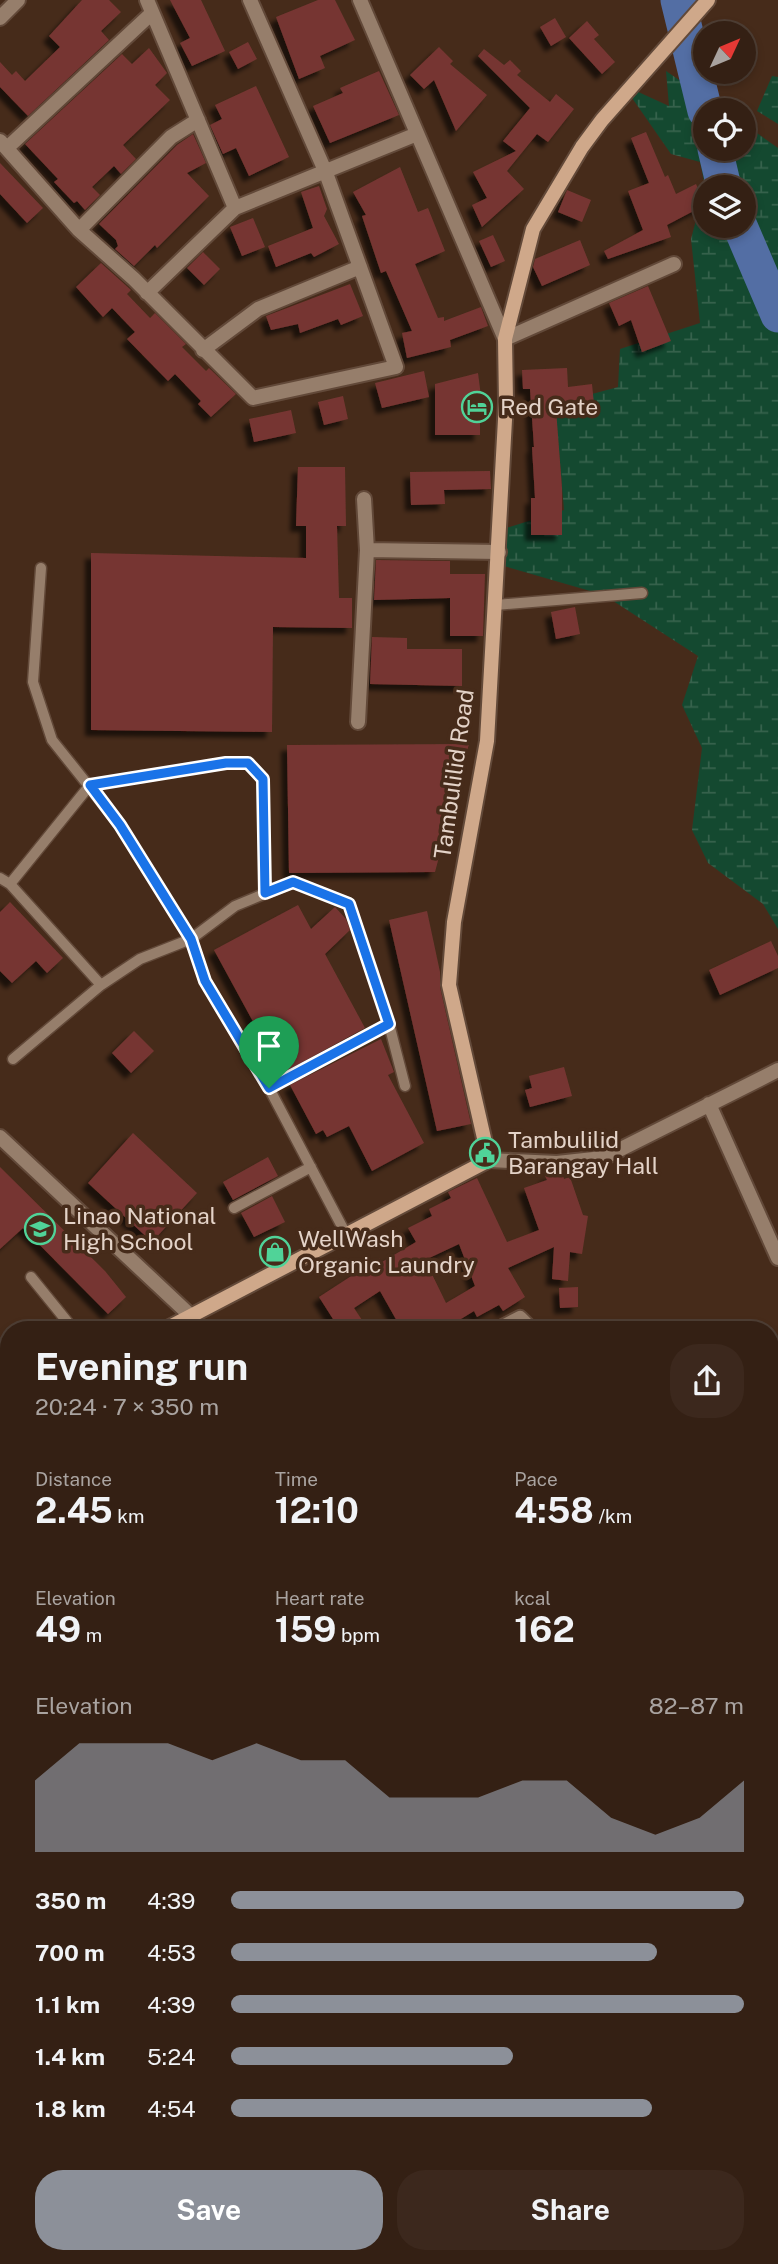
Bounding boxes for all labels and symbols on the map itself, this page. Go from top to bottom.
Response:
north arrow [693,21,756,84]
hotel icon: Red Gate [460,390,494,424]
place label: Red Gate [500,393,598,420]
street label: Tambulilid Road [428,687,479,861]
pin [239,1016,299,1088]
place label: Tambulilid Barangay Hall [508,1126,659,1179]
public building icon: Tambulilid Barangay Hall [468,1136,502,1170]
place label: Linao National High School [63,1202,217,1255]
school or university icon: Linao National High School [23,1212,57,1246]
place label: WellWash Organic Laundry [298,1225,475,1278]
shop icon: WellWash Organic Laundry [258,1235,292,1269]

